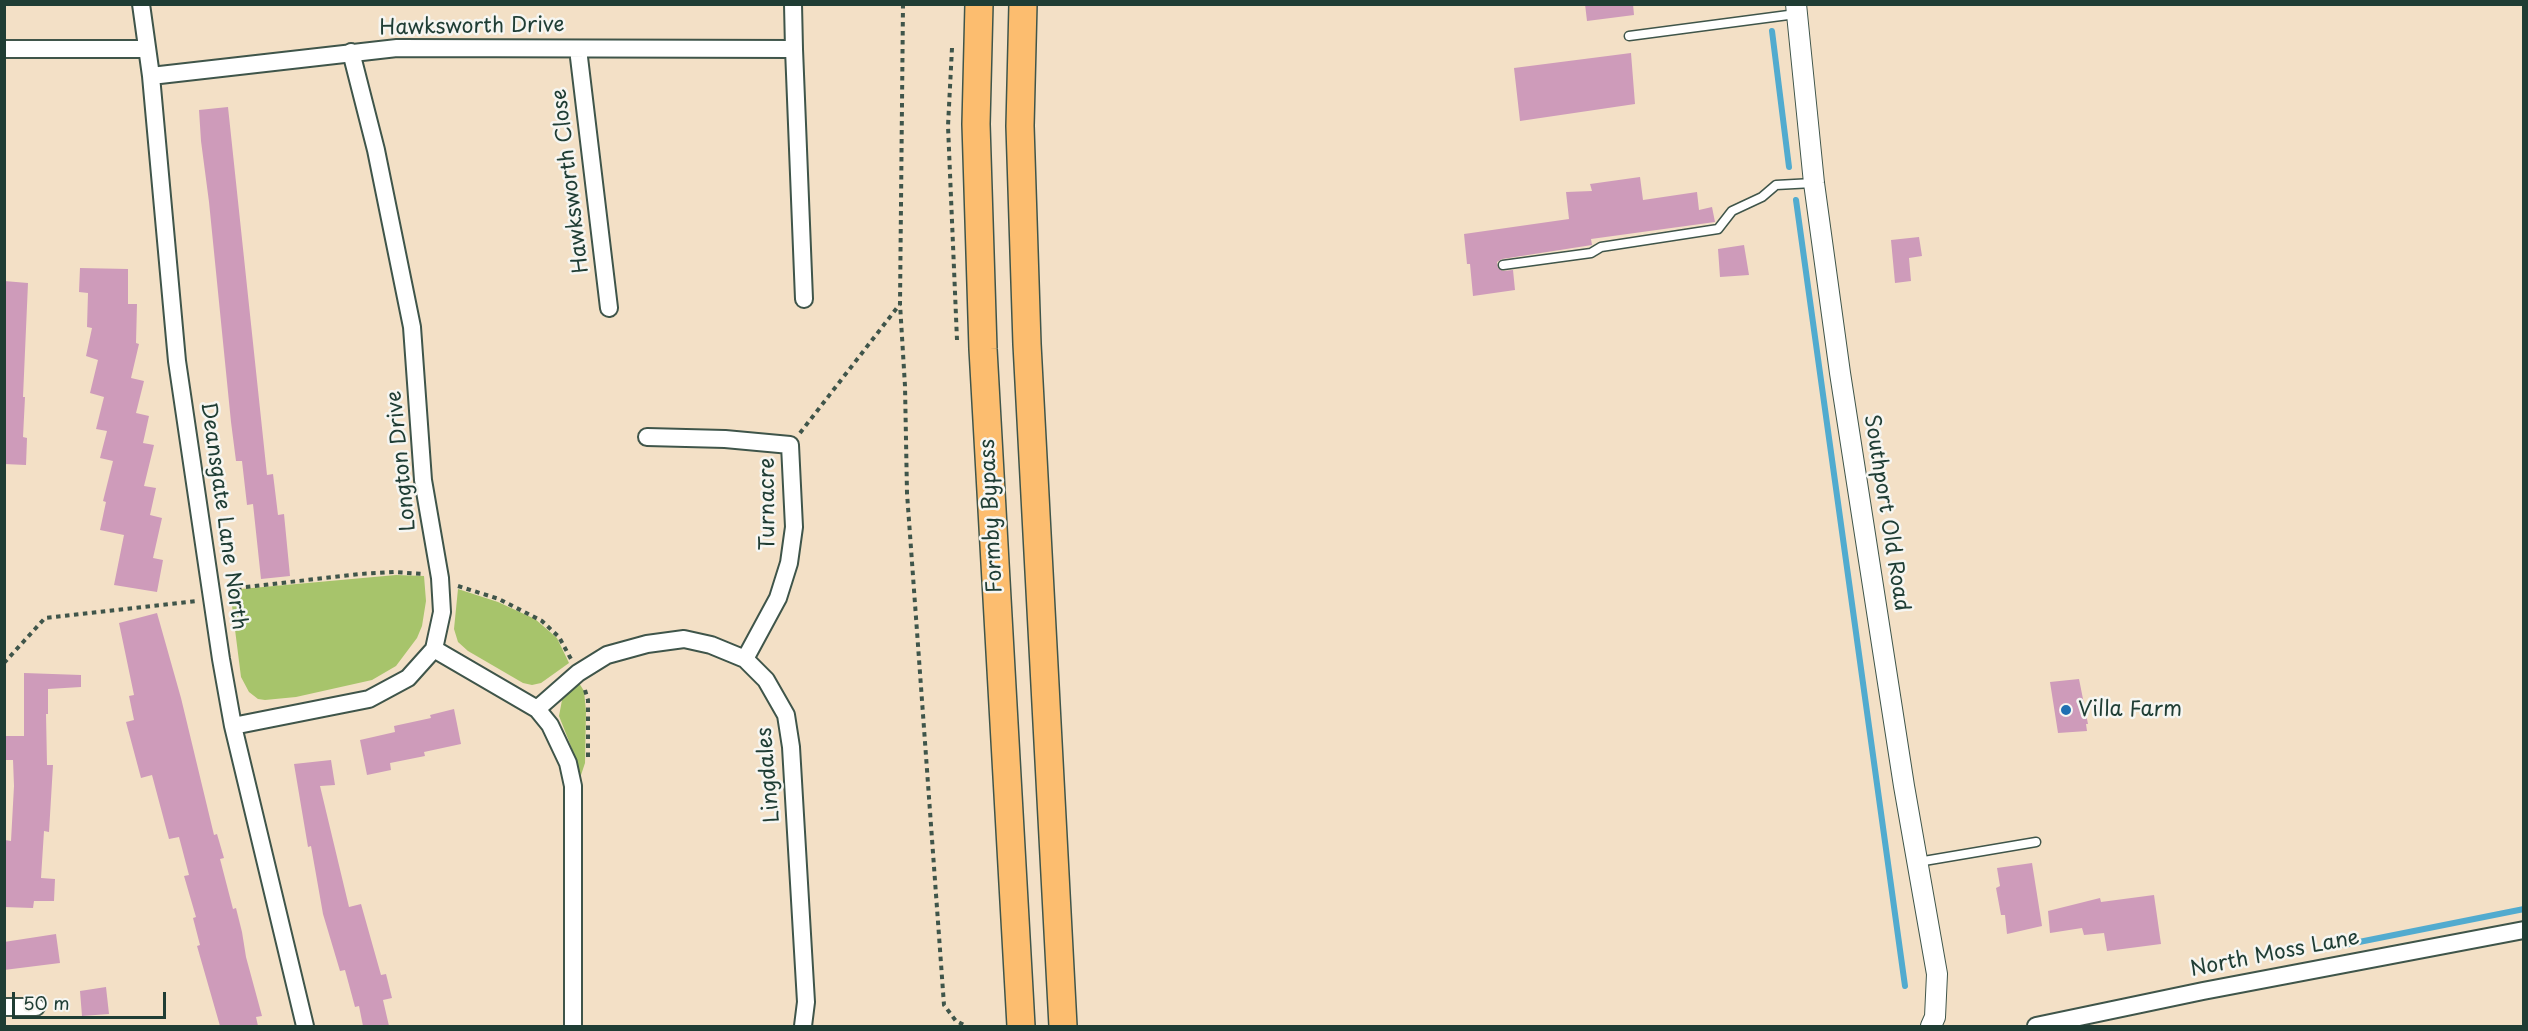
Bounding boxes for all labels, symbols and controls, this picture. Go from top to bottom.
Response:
street label: Hawksworth Drive [379,13,565,41]
street label: Hawksworth Close [547,87,595,275]
street label: Longton Drive [382,390,422,532]
street label: Deansgate Lane North [195,400,251,632]
street label: Southport Old Road [1858,413,1914,613]
street label: Formby Bypass [975,438,1009,594]
street label: Turnacre [755,458,781,550]
place label: Villa Farm [2078,697,2182,723]
marker: Villa Farm [2059,703,2073,717]
street label: Lingdales [752,726,786,824]
street label: North Moss Lane [2188,925,2362,983]
scale bar [15,980,170,1018]
text: 50 m [23,989,70,1016]

